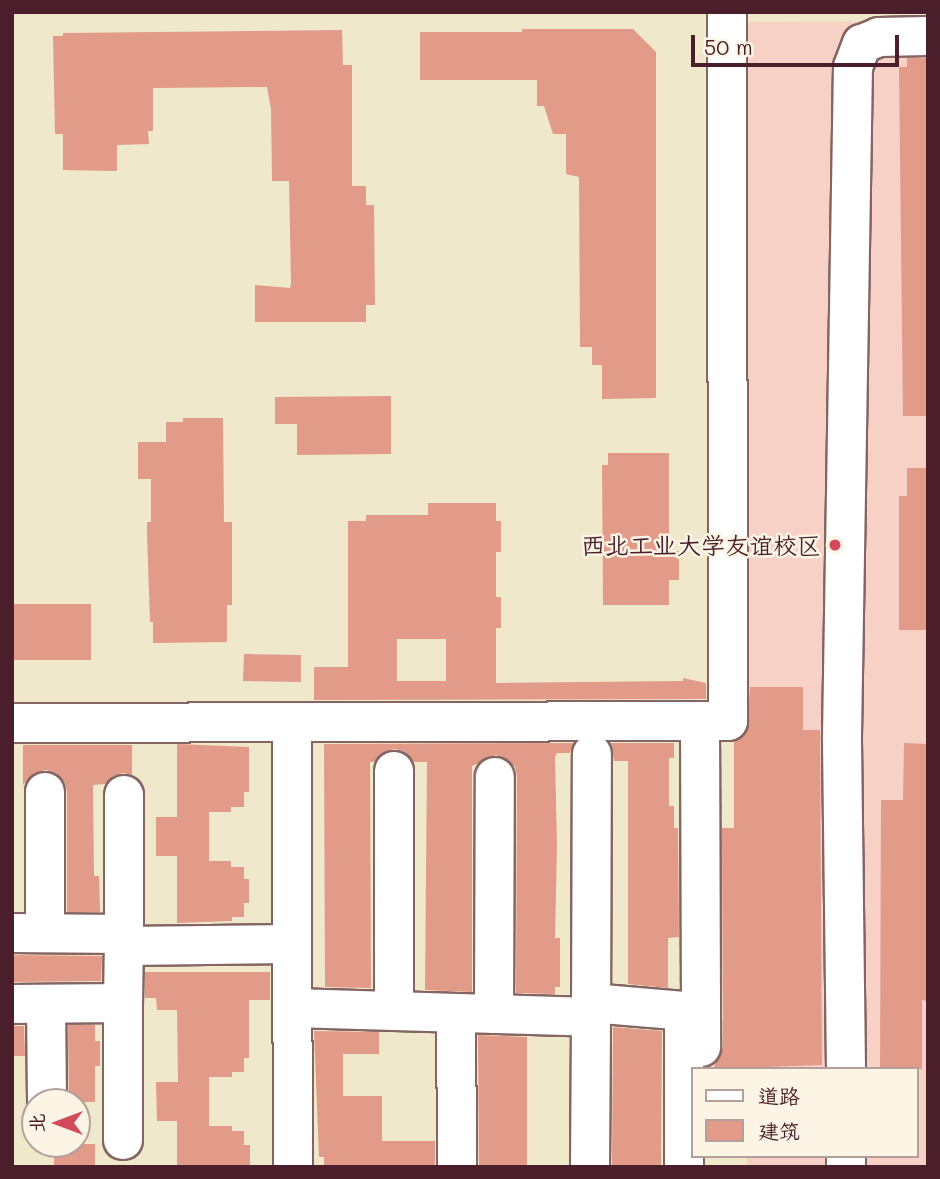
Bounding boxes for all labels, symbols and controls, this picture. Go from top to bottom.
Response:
scale bar [695,21,903,65]
text: 50 m [704,33,753,60]
place label: 西北工业大学友谊校区 [581,531,821,559]
marker: 西北工业大学友谊校区 [827,537,843,553]
legend [692,1067,919,1158]
text: 道路 [758,1082,800,1109]
north arrow [21,1088,91,1158]
text: 北 [24,1114,49,1133]
text: 建筑 [758,1117,800,1144]

